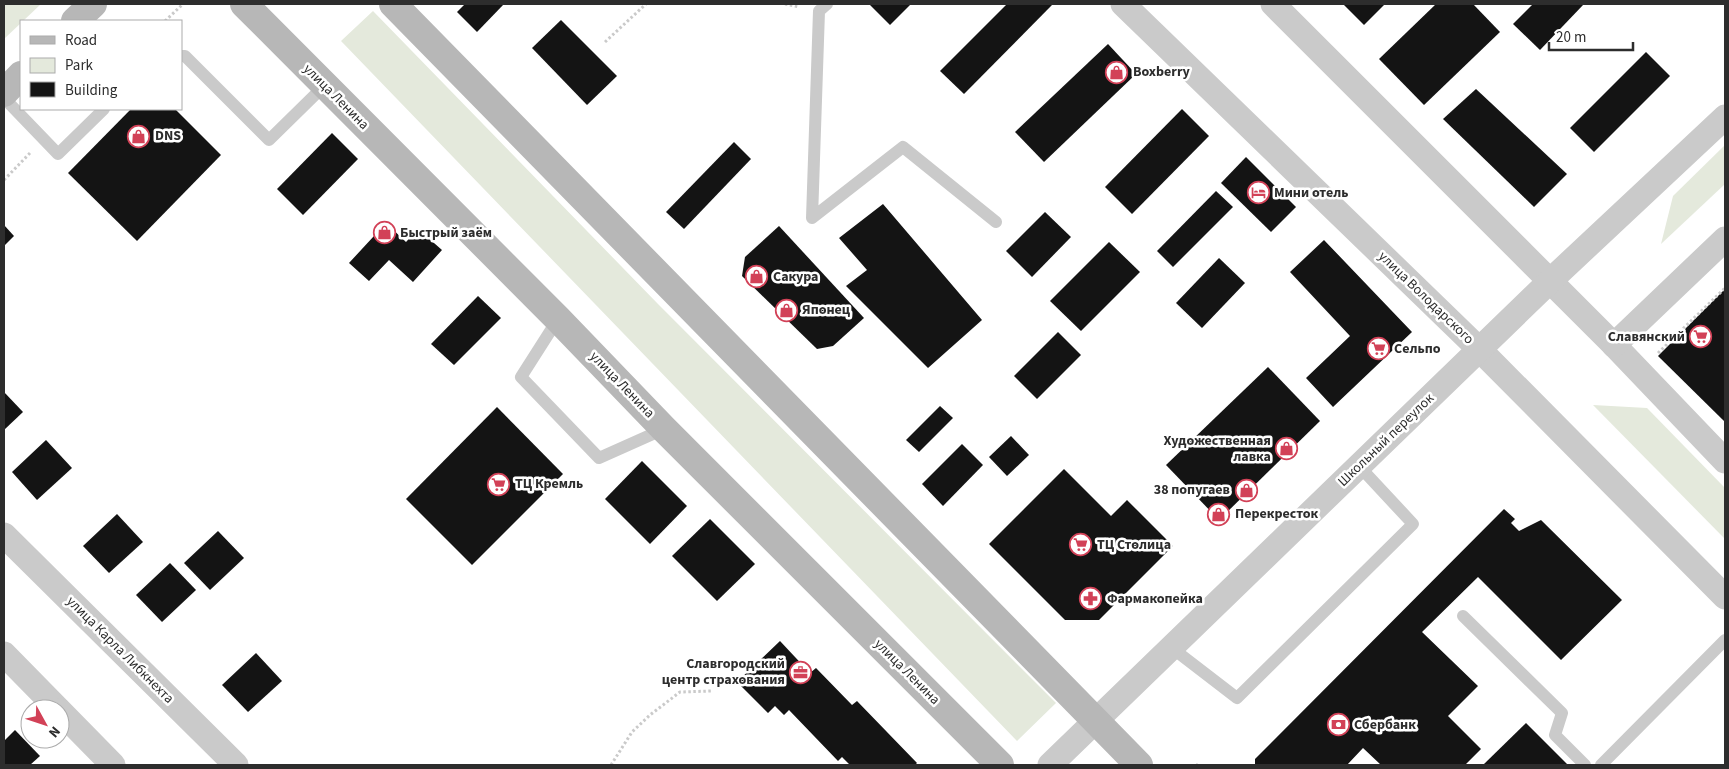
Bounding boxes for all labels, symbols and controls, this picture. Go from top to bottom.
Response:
legend [20,20,182,110]
scale bar [1549,20,1633,52]
text: 20 m [1556,27,1586,48]
text: Road [65,30,97,51]
text: Park [65,55,94,76]
street label: улица Ленина [299,60,373,134]
shop icon: Boxberry [1105,60,1129,84]
place label: Boxberry [1133,62,1191,82]
text: Building [65,80,118,101]
shop icon: DNS [127,124,151,148]
place label: DNS [155,126,181,146]
hotel icon: Мини отель [1246,181,1270,205]
place label: Мини отель [1274,183,1348,203]
shop icon: Быстрый заём [372,221,396,245]
place label: Быстрый заём [400,223,492,243]
street label: улица Володарского [1374,247,1478,349]
shop icon: Сакура [745,265,769,289]
place label: Сакура [773,267,818,287]
shop icon: Японец [774,298,798,322]
place label: Японец [802,300,851,320]
supermarket icon: Славянский [1689,325,1713,349]
place label: Славянский [1608,327,1685,347]
supermarket icon: Сельпо [1366,337,1390,361]
place label: Сельпо [1394,339,1441,359]
street label: улица Ленина [585,347,659,423]
street label: Школьный переулок [1333,389,1439,491]
place label: Художественная лавка [1164,431,1271,467]
shop icon: Художественная лавка [1275,437,1299,461]
supermarket icon: ТЦ Кремль [487,472,511,496]
place label: ТЦ Кремль [515,474,583,494]
shop icon: 38 попугаев [1234,478,1258,502]
place label: 38 попугаев [1154,480,1230,500]
shop icon: Перекресток [1207,502,1231,526]
place label: Перекресток [1235,504,1319,524]
supermarket icon: ТЦ Столица [1069,533,1093,557]
place label: ТЦ Столица [1097,535,1171,555]
pharmacy icon: Фармакопейка [1079,587,1103,611]
place label: Фармакопейка [1107,589,1203,609]
street label: улица Карла Либкнехта [62,592,178,708]
street label: улица Ленина [870,635,944,709]
place label: Славгородский центр страхования [662,654,785,690]
office icon: Славгородский центр страхования [789,660,813,684]
north arrow [20,699,70,749]
bank icon: Сбербанк [1326,713,1350,737]
place label: Сбербанк [1354,715,1416,735]
text: N [44,722,65,742]

